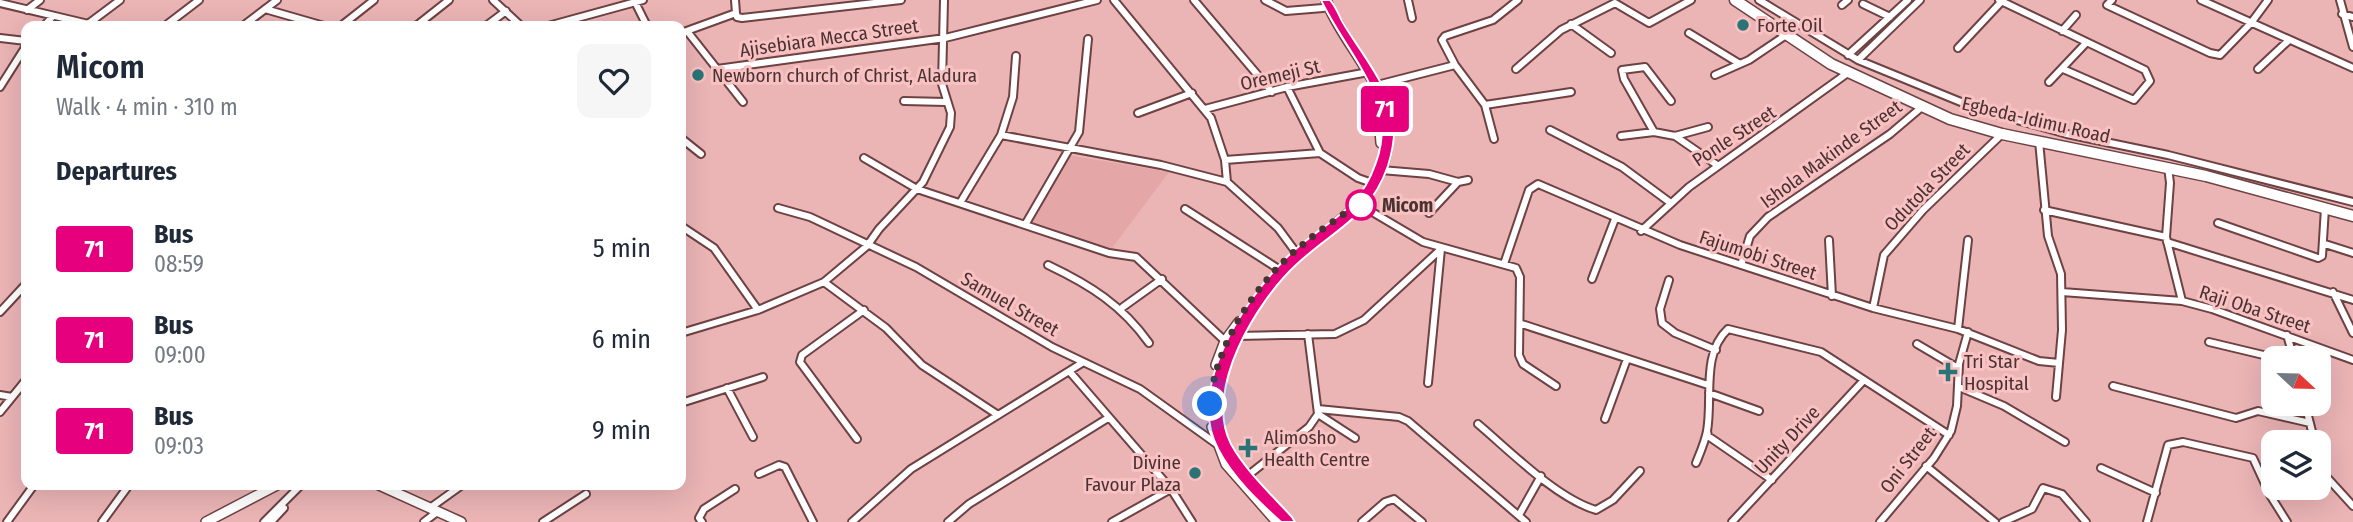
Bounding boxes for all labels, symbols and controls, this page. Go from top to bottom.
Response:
street label: Ajisebiara Mecca Street [738,14,921,62]
place label: Forte Oil [1757,14,1823,37]
marker: Forte Oil [1735,17,1751,33]
button: heart [577,44,651,118]
text: Micom [56,47,145,87]
street label: Oremeji St [1238,54,1323,95]
place label: Newborn church of Christ, Aladura [712,64,977,87]
marker: Newborn church of Christ, Aladura [690,67,706,83]
line badge: 71 [1354,86,1416,132]
street label: Egbeda-Idimu Road [1960,92,2112,148]
text: Walk · 4 min · 310 m [56,93,238,121]
text: 71 [1375,95,1395,123]
street label: Ishola Makinde Street [1756,95,1907,213]
street label: Ponle Street [1688,100,1781,171]
street label: Odutola Street [1879,138,1975,236]
text: Departures [56,156,177,187]
marker: Micom [1346,190,1376,220]
place label: Micom [1382,194,1433,217]
text: Bus [154,219,193,250]
street label: Fajumobi Street [1697,225,1820,285]
text: 5 min [593,233,651,264]
text: 71 [84,235,105,263]
text: 08:59 [154,250,204,278]
street label: Samuel Street [957,267,1064,342]
street label: Raji Oba Street [2196,280,2314,338]
text: Bus [154,310,193,341]
text: 6 min [592,324,651,355]
text: 71 [84,326,105,354]
text: 09:00 [154,341,206,369]
north arrow [2261,346,2331,416]
map controls [2261,346,2331,500]
place label: Tri Star Hospital [1964,350,2029,395]
marker: Tri Star Hospital [1938,362,1958,382]
your location [1192,386,1227,421]
text: Bus [154,401,193,432]
street label: Unity Drive [1750,401,1824,479]
text: 9 min [592,415,651,446]
text: 71 [84,417,105,445]
street label: Oni Street [1875,422,1942,498]
place label: Alimosho Health Centre [1264,426,1370,471]
button: layers [2261,430,2331,500]
text: 09:03 [154,432,204,460]
marker: Alimosho Health Centre [1238,438,1258,458]
place label: Divine Favour Plaza [1085,451,1181,496]
marker: Divine Favour Plaza [1187,465,1203,481]

